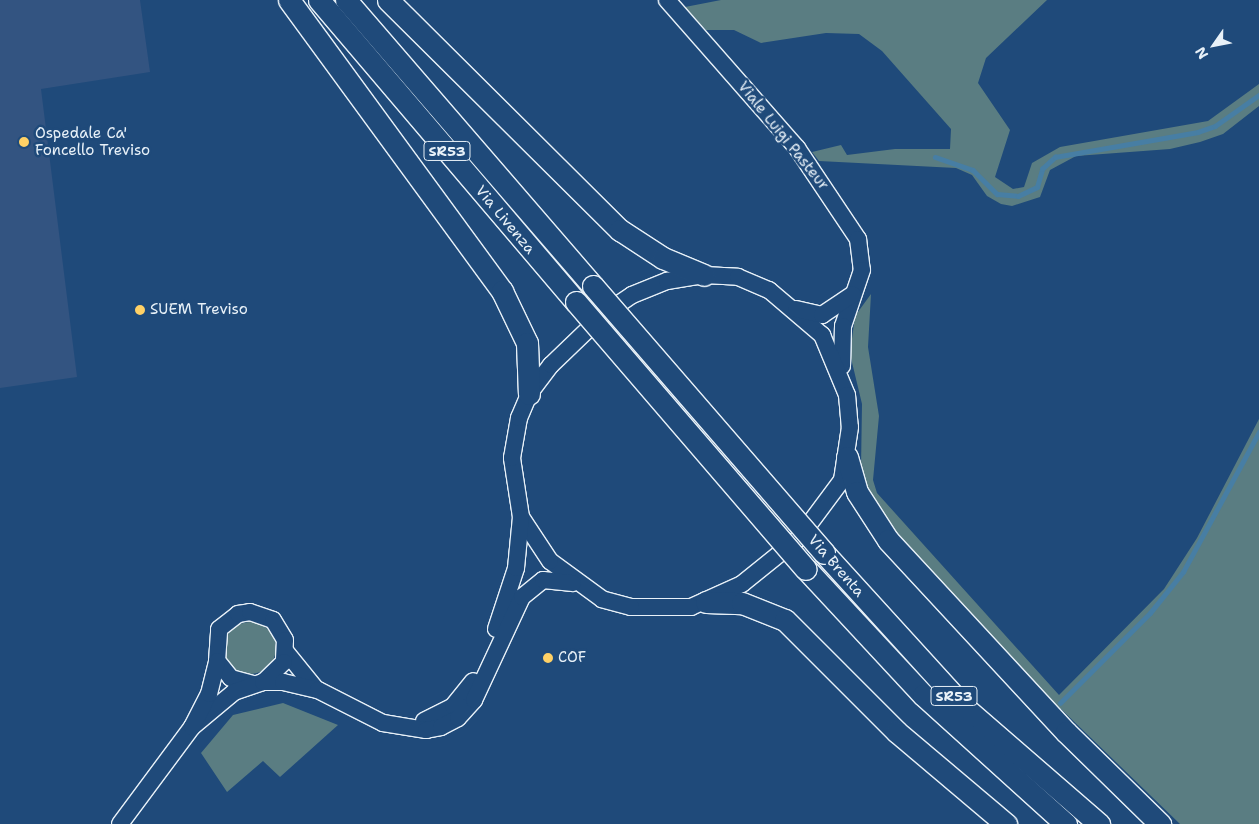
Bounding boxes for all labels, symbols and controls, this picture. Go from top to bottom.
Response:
north arrow [1189,20,1239,70]
text: N [1191,44,1212,63]
street label: Viale Luigi Pasteur [734,78,832,194]
place label: Ospedale Ca' Foncello Treviso [35,124,150,159]
marker: Ospedale Ca' Foncello Treviso [17,135,31,149]
road number: SR53 [423,140,471,162]
street label: Via Livenza [471,182,539,258]
place label: SUEM Treviso [150,301,248,319]
marker: SUEM Treviso [134,304,146,316]
street label: Via Brenta [804,531,868,601]
place label: COF [558,649,586,667]
marker: COF [542,652,554,664]
road number: SR53 [930,684,978,708]

